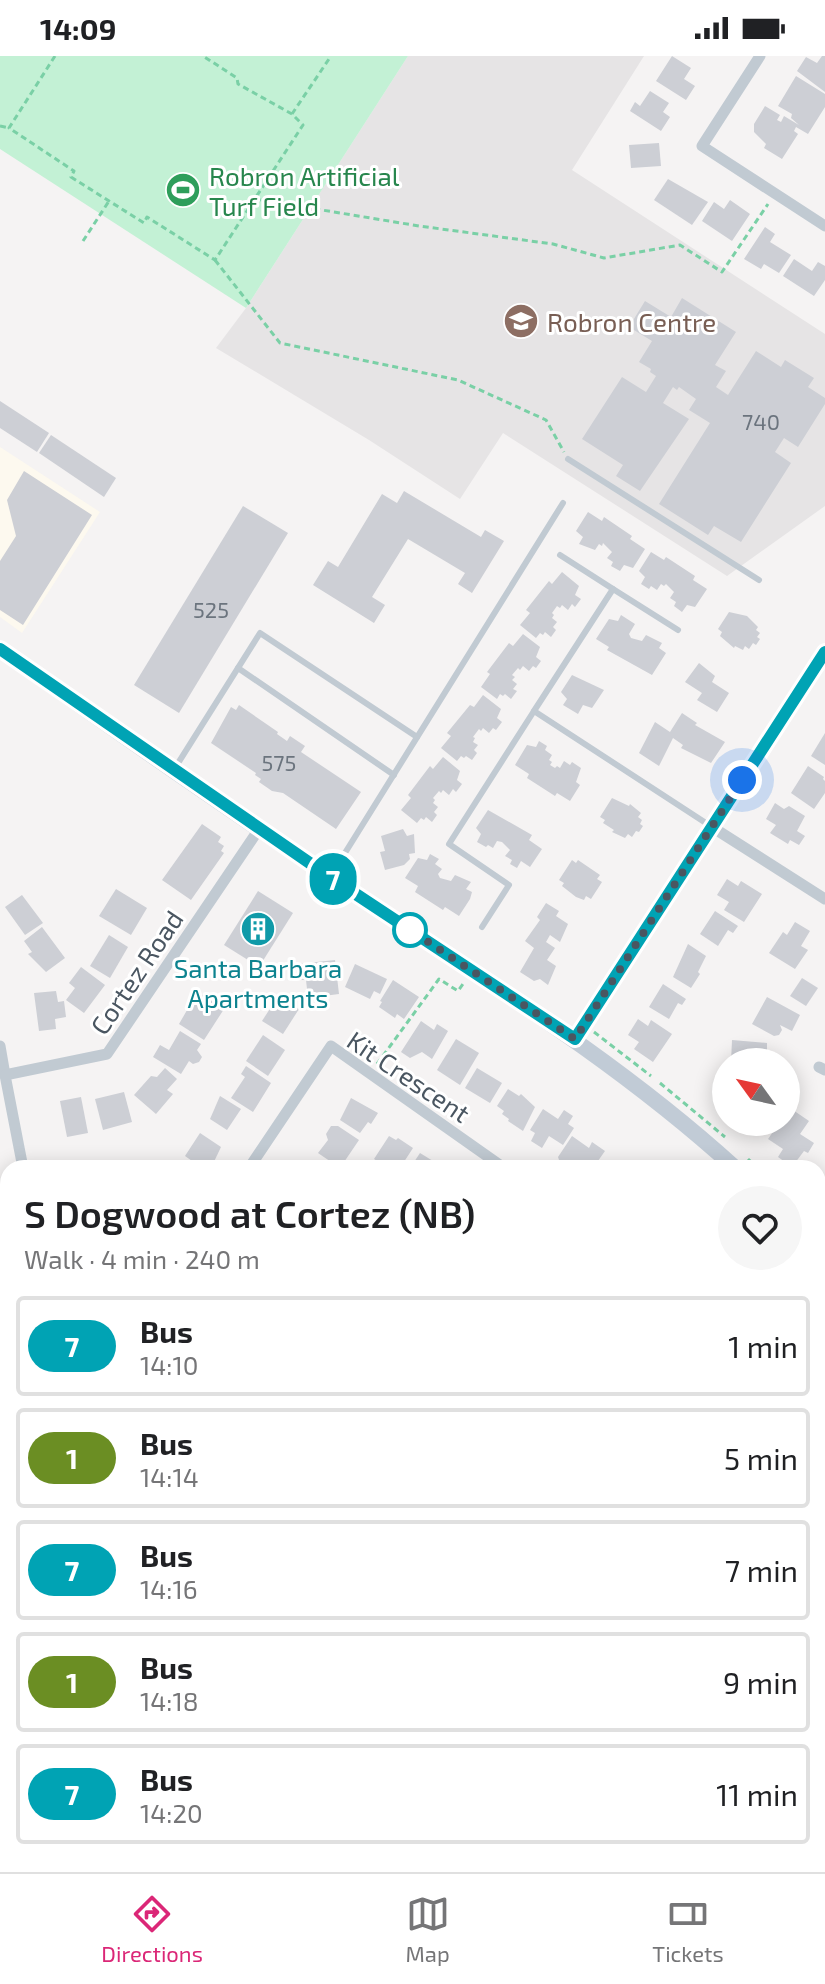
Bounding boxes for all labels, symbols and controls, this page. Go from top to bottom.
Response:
text: 14:09 [40,10,116,46]
place label: Robron Artificial Turf Field [209,160,400,221]
sports icon: Robron Artificial Turf Field [164,171,202,209]
school or university icon: Robron Centre [502,302,540,340]
place label: Robron Centre [547,306,716,337]
house number: 740 [742,408,780,434]
house number: 525 [193,596,229,622]
house number: 575 [262,749,296,775]
your location [722,760,762,800]
line badge: 7 [307,853,359,905]
text: 7 [326,862,340,896]
street label: Cortez Road [83,904,189,1040]
building icon: Santa Barbara Apartments [239,910,277,948]
unlabelled marker [393,913,427,947]
place label: Santa Barbara Apartments [174,952,342,1013]
street label: Kit Crescent [342,1024,476,1128]
north arrow [712,1048,800,1136]
map controls [712,1048,800,1136]
button: heart [718,1186,802,1270]
text: S Dogwood at Cortez (NB) [24,1190,475,1236]
text: Walk · 4 min · 240 m [24,1243,260,1274]
text: Bus [140,1313,193,1349]
text: 1 min [728,1328,798,1364]
text: 7 [65,1329,79,1363]
text: 14:10 [140,1349,199,1380]
text: Bus [140,1425,193,1461]
text: 5 min [724,1440,798,1476]
text: 1 [66,1441,78,1475]
text: 14:14 [140,1461,199,1492]
text: Bus [140,1537,193,1573]
text: 7 min [725,1552,798,1588]
text: 7 [65,1553,79,1587]
text: 14:16 [140,1573,198,1604]
text: Bus [140,1649,193,1685]
text: 9 min [723,1664,798,1700]
text: 1 [66,1665,78,1699]
text: 14:18 [140,1685,199,1716]
text: Bus [140,1761,193,1797]
text: 11 min [716,1776,798,1812]
text: 7 [65,1777,79,1811]
text: 14:20 [140,1797,203,1828]
tab: Directions [101,1892,203,1966]
tab: Map [406,1892,450,1966]
tab: Tickets [652,1892,724,1966]

